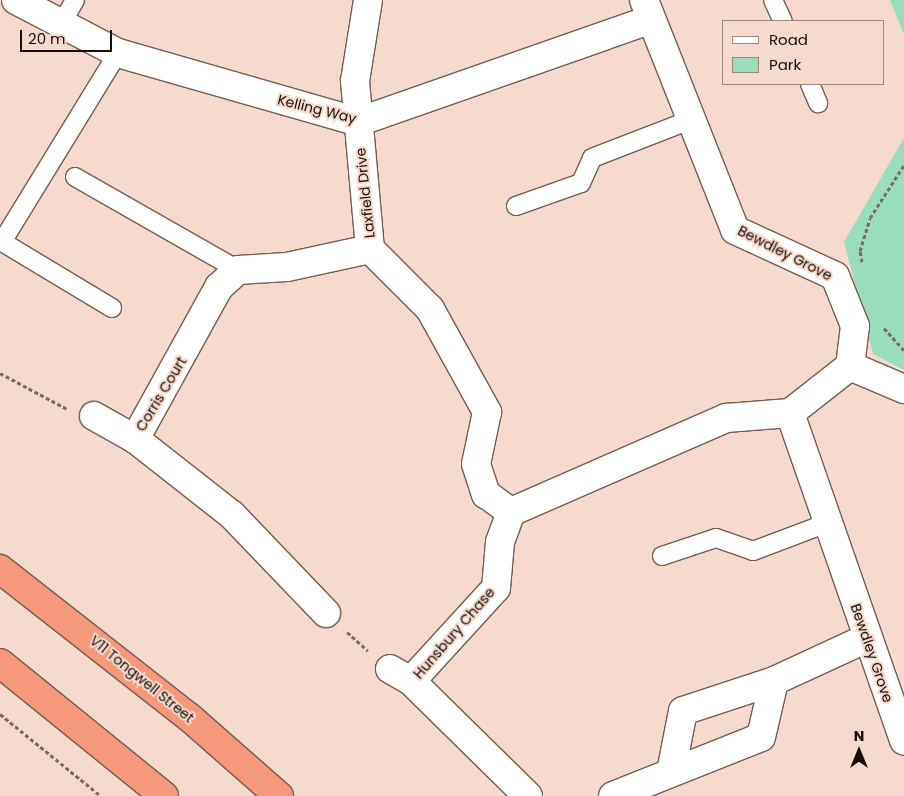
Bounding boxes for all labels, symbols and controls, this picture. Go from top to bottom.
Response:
scale bar [22,20,115,52]
legend [722,20,884,85]
text: 20 m [28,28,66,49]
text: Road [769,29,808,50]
text: Park [769,54,801,75]
street label: Kelling Way [276,91,358,127]
street label: Laxfield Drive [352,147,378,239]
street label: Bewdley Grove [735,222,835,284]
street label: Corris Court [132,354,190,434]
street label: Hunsbury Chase [410,584,498,682]
street label: Bewdley Grove [847,601,897,705]
street label: V11 Tongwell Street [87,632,197,726]
north arrow [834,726,884,776]
text: N [854,726,864,746]

